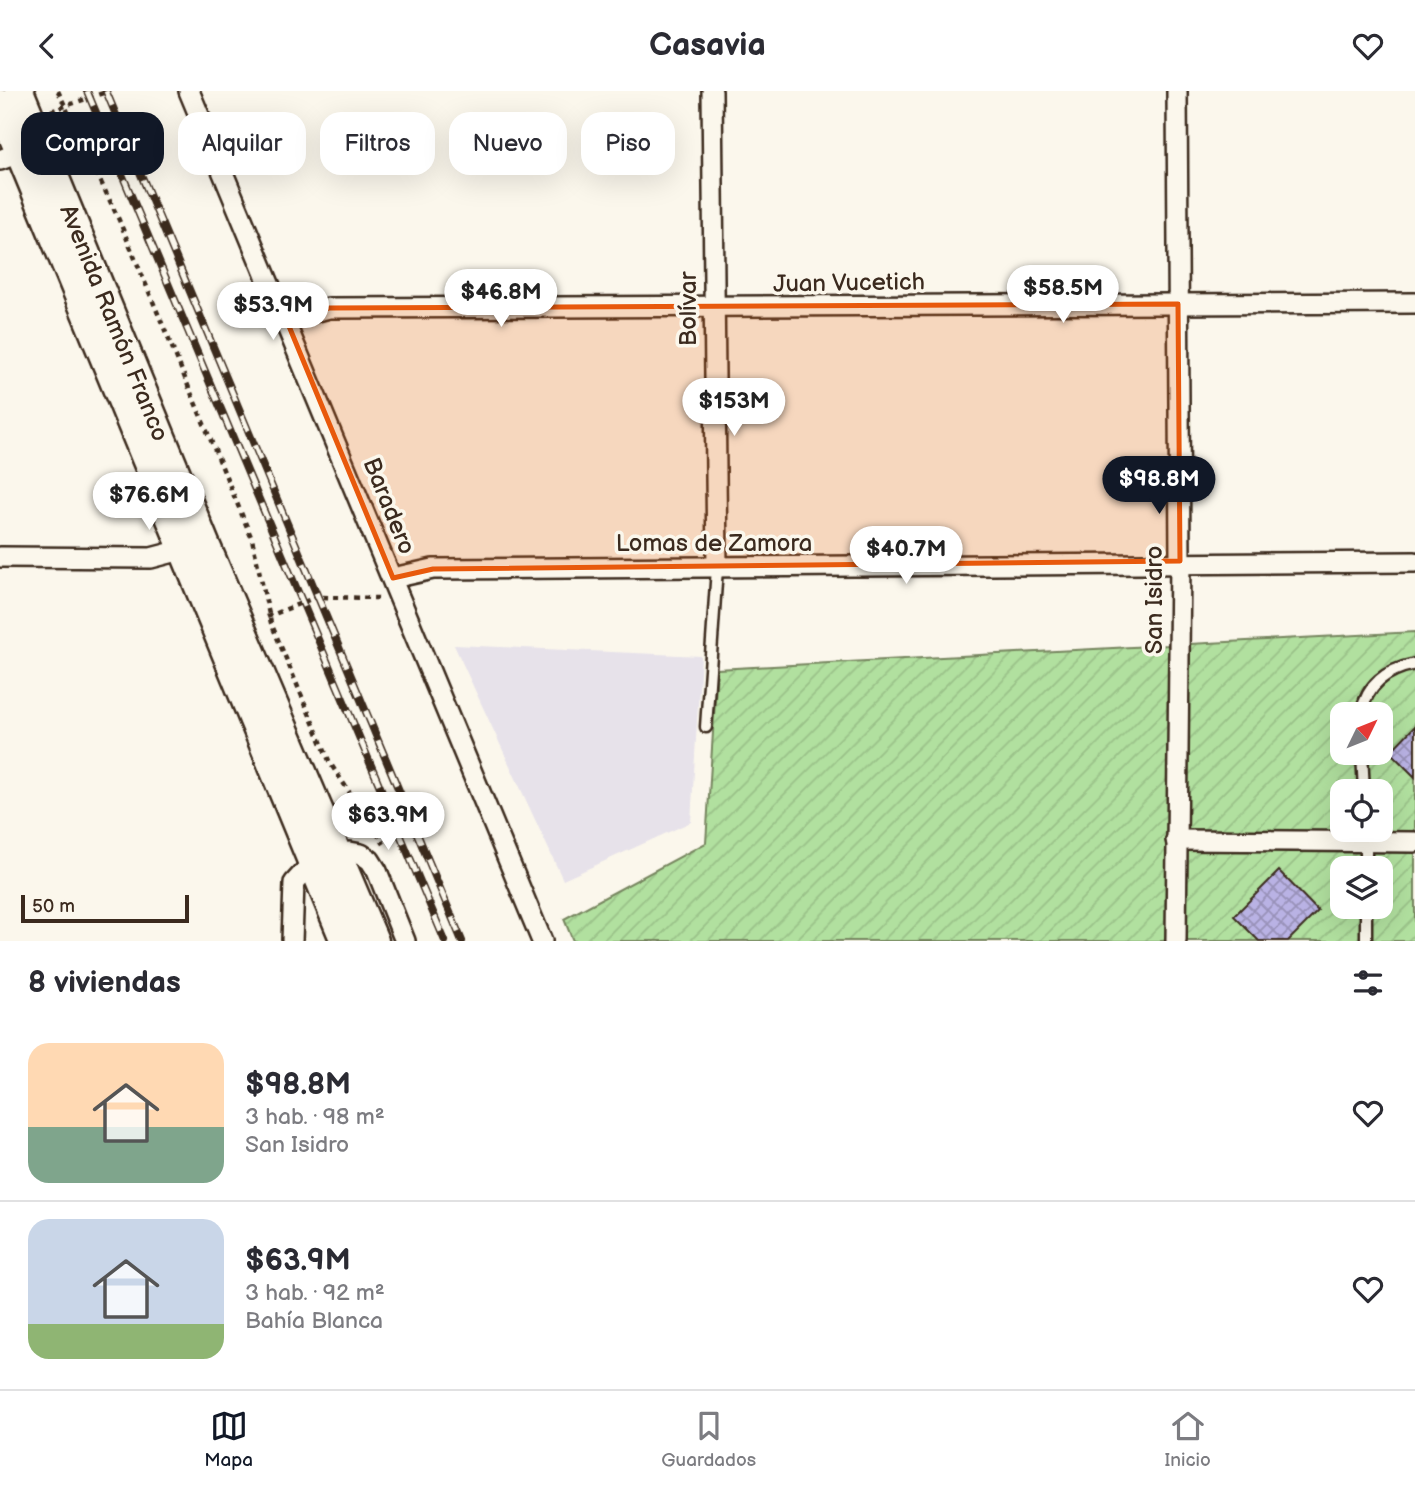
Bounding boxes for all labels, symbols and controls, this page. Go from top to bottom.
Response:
text: Casavia [649,26,766,65]
icon: back [28,27,66,65]
icon: heart [1349,27,1387,65]
chip: Comprar [21,112,164,175]
chip: Alquilar [178,112,306,175]
chip: Filtros [320,112,435,175]
chip: Nuevo [449,112,567,175]
chip: Piso [581,112,675,175]
street label: Avenida Ramón Franco [53,200,175,446]
pin: $58.5M [1006,265,1120,325]
street label: Juan Vucetich [773,267,925,299]
pin: $46.8M [444,269,558,329]
street label: Bolívar [674,271,703,346]
text: $58.5M [1023,274,1103,302]
text: $46.8M [460,278,542,306]
pin: $53.9M [216,282,330,342]
text: $53.9M [233,291,313,319]
pin: $153M [685,379,783,438]
text: $153M [698,387,770,415]
street label: Baradero [357,453,421,559]
pin: $98.8M [1102,457,1216,516]
text: $98.8M [1118,465,1200,493]
pin: $76.6M [92,473,206,532]
text: $76.6M [109,481,189,509]
pin: $40.7M [849,526,963,586]
street label: Lomas de Zamora [616,529,812,558]
text: $40.7M [866,535,946,563]
street label: San Isidro [1140,546,1169,654]
north arrow [1330,702,1393,765]
map controls [1330,702,1393,919]
button: locate [1330,779,1393,842]
pin: $63.9M [331,793,445,852]
text: $63.9M [348,801,428,829]
button: layers [1330,856,1393,919]
scale bar [21,892,189,924]
text: 50 m [32,895,75,918]
icon: filters [1349,964,1387,1002]
text: 8 viviendas [28,965,181,1001]
text: $98.8M [245,1067,351,1103]
icon: home [84,1071,168,1155]
icon: heart [1349,1094,1387,1132]
text: 3 hab. · 98 m² [245,1103,385,1131]
text: San Isidro [245,1131,349,1159]
text: $63.9M [245,1243,351,1279]
icon: home [84,1247,168,1331]
icon: heart [1349,1270,1387,1308]
text: 3 hab. · 92 m² [245,1279,385,1307]
text: Bahía Blanca [245,1307,383,1335]
tab: Mapa [204,1407,253,1472]
tab: Guardados [661,1407,756,1472]
tab: Inicio [1164,1407,1211,1472]

